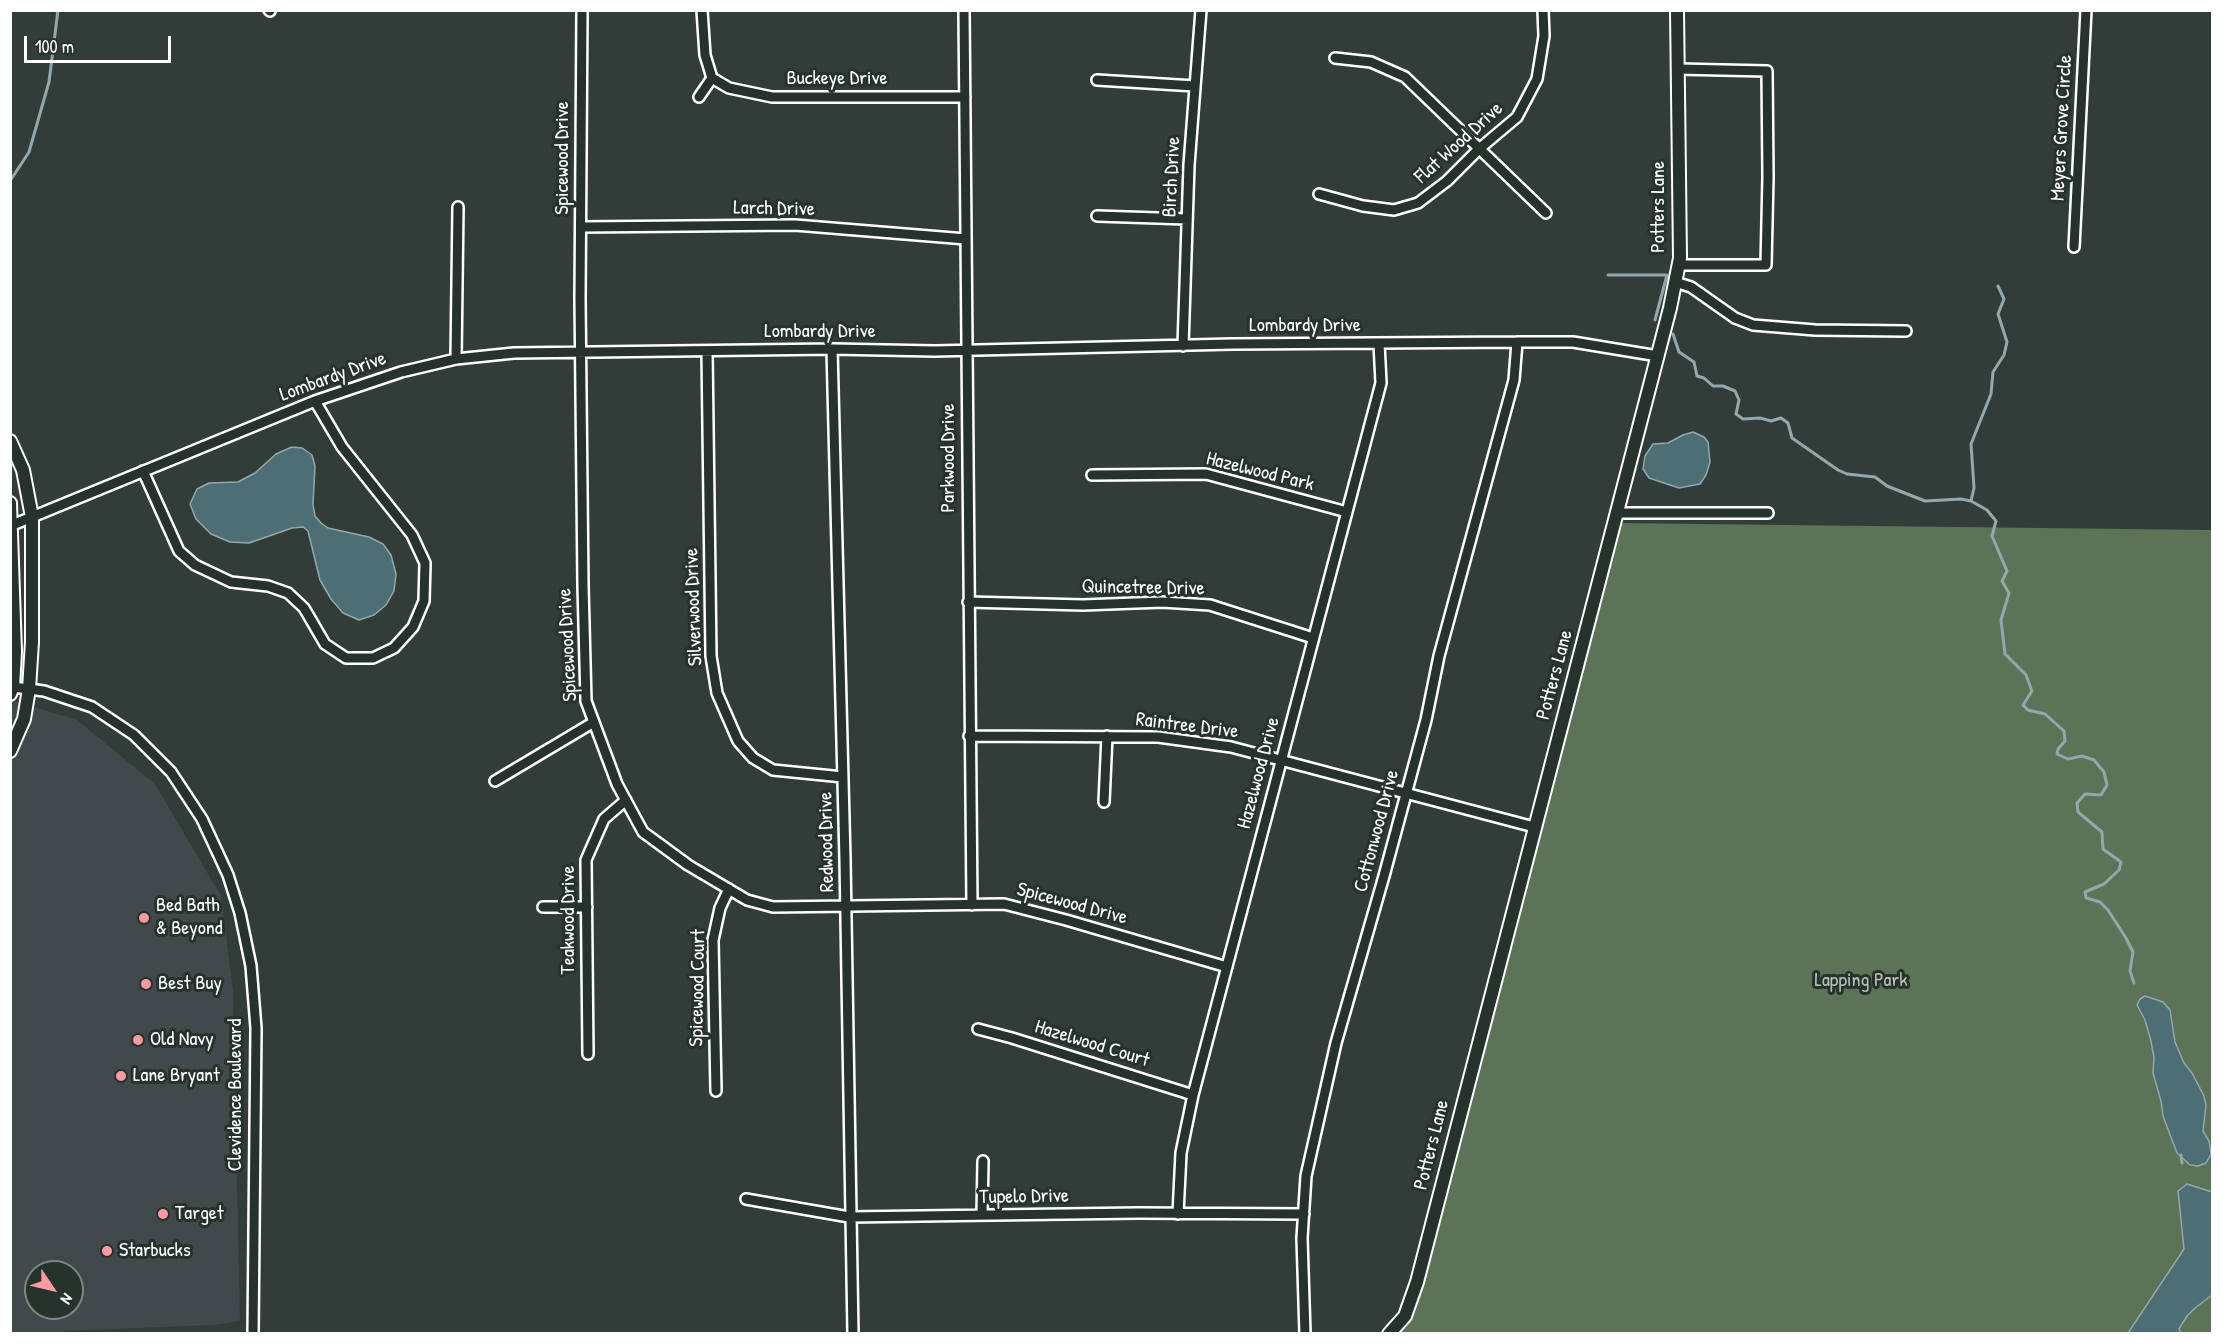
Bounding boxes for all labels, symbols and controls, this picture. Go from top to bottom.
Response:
scale bar [27,24,174,62]
text: 100 m [35,34,74,59]
street label: Meyers Grove Circle [2046,54,2078,202]
street label: Buckeye Drive [787,67,887,91]
street label: Flat Wood Drive [1410,97,1508,189]
street label: Spicewood Drive [551,101,575,215]
street label: Birch Drive [1158,136,1186,218]
street label: Potters Lane [1647,161,1671,253]
street label: Larch Drive [733,196,815,222]
street label: Lombardy Drive [1249,314,1361,338]
street label: Lombardy Drive [764,320,876,344]
street label: Lombardy Drive [277,347,389,407]
street label: Parkwood Drive [937,404,961,512]
street label: Hazelwood Park [1204,447,1316,497]
street label: Silverwood Drive [680,548,708,666]
street label: Quincetree Drive [1081,575,1205,601]
street label: Spicewood Drive [553,588,583,702]
street label: Potters Lane [1532,628,1578,722]
street label: Raintree Drive [1134,708,1240,744]
street label: Hazelwood Drive [1233,715,1285,831]
street label: Cottonwood Drive [1349,767,1405,895]
street label: Redwood Drive [814,792,840,892]
street label: Teakwood Drive [557,866,581,974]
street label: Spicewood Drive [1014,878,1130,930]
place label: Bed Bath & Beyond [156,894,223,941]
marker: Bed Bath & Beyond [137,911,151,925]
street label: Spicewood Court [685,929,711,1047]
park label: Lapping Park [1815,969,1907,993]
place label: Best Buy [158,972,222,996]
marker: Best Buy [139,977,153,991]
street label: Hazelwood Court [1032,1015,1152,1073]
street label: Clevidence Boulevard [224,1019,248,1171]
place label: Old Navy [150,1028,214,1052]
marker: Old Navy [131,1033,145,1047]
place label: Lane Bryant [133,1064,220,1088]
marker: Lane Bryant [114,1069,128,1083]
street label: Potters Lane [1409,1098,1455,1192]
street label: Tupelo Drive [979,1184,1069,1210]
place label: Target [175,1202,224,1226]
marker: Target [156,1207,170,1221]
place label: Starbucks [119,1239,191,1263]
marker: Starbucks [100,1244,114,1258]
north arrow [24,1260,84,1320]
text: N [56,1289,79,1309]

